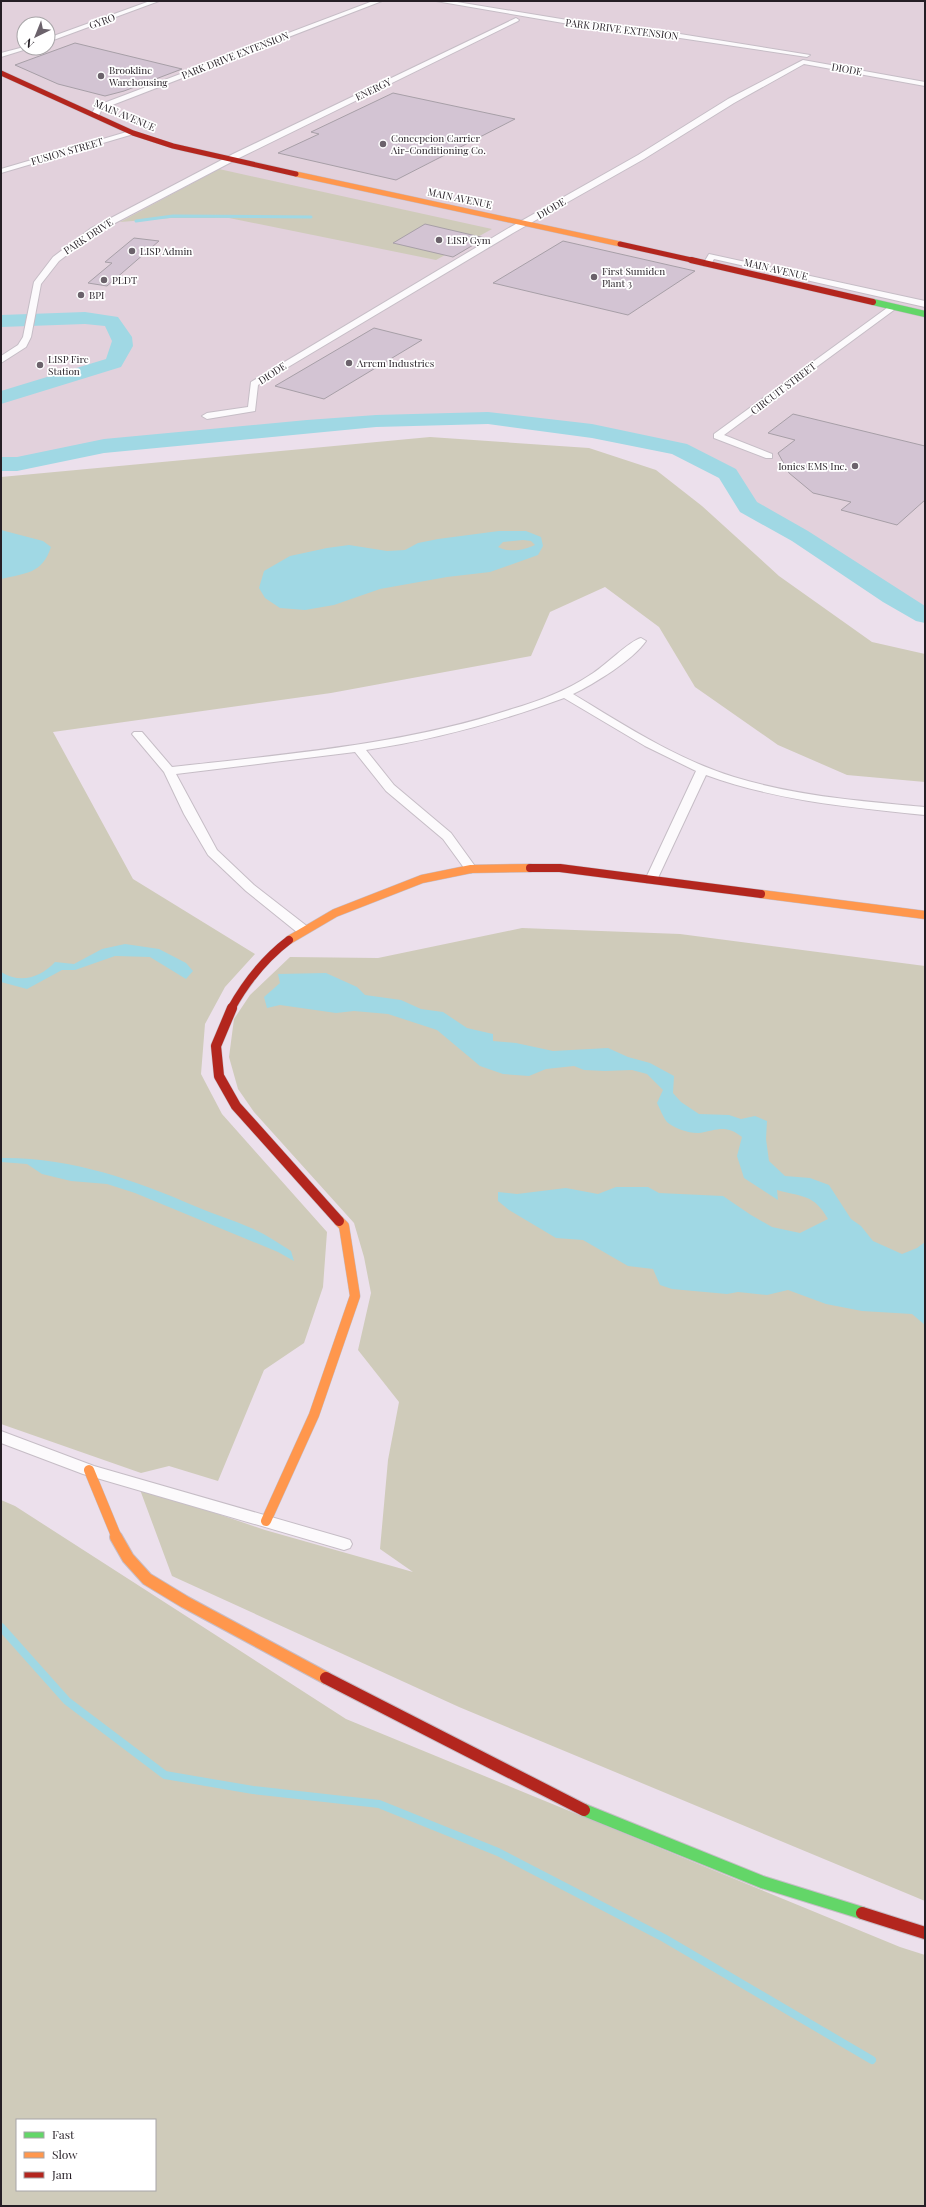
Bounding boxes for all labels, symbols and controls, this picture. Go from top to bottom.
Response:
street label: GYRO [87,10,117,32]
street label: PARK DRIVE EXTENSION [565,15,679,43]
north arrow [16,16,56,56]
street label: PARK DRIVE EXTENSION [179,28,291,82]
text: N [21,35,37,52]
street label: DIODE [831,59,863,79]
place label: Brookline Warehousing [108,63,168,89]
marker: Brookline Warehousing [96,71,106,81]
street label: ENERGY [353,74,394,104]
street label: MAIN AVENUE [92,96,158,134]
place label: Concepcion Carrier Air-Conditioning Co. [390,131,486,157]
street label: FUSION STREET [29,134,105,168]
marker: Concepcion Carrier Air-Conditioning Co. [378,139,388,149]
street label: MAIN AVENUE [426,184,494,212]
street label: DIODE [534,194,568,222]
street label: PARK DRIVE [61,215,115,257]
place label: LISP Gym [447,233,491,247]
marker: LISP Gym [434,235,444,245]
place label: LISP Admin [140,244,192,258]
marker: LISP Admin [127,246,137,256]
street label: MAIN AVENUE [742,255,810,283]
place label: First Sumiden Plant 3 [602,264,665,290]
marker: First Sumiden Plant 3 [589,272,599,282]
place label: PLDT [112,273,137,287]
marker: PLDT [99,275,109,285]
place label: BPI [89,288,104,302]
marker: BPI [76,290,86,300]
place label: LISP Fire Station [48,352,89,378]
place label: Arrem Industries [356,356,434,370]
marker: Arrem Industries [344,358,354,368]
street label: DIODE [255,359,289,387]
street label: CIRCUIT STREET [747,359,819,417]
marker: LISP Fire Station [35,360,45,370]
place label: Ionics EMS Inc. [778,459,847,473]
marker: Ionics EMS Inc. [850,461,860,471]
legend [16,2119,156,2191]
text: Fast [52,2126,75,2142]
text: Slow [52,2146,78,2162]
text: Jam [51,2166,73,2182]

